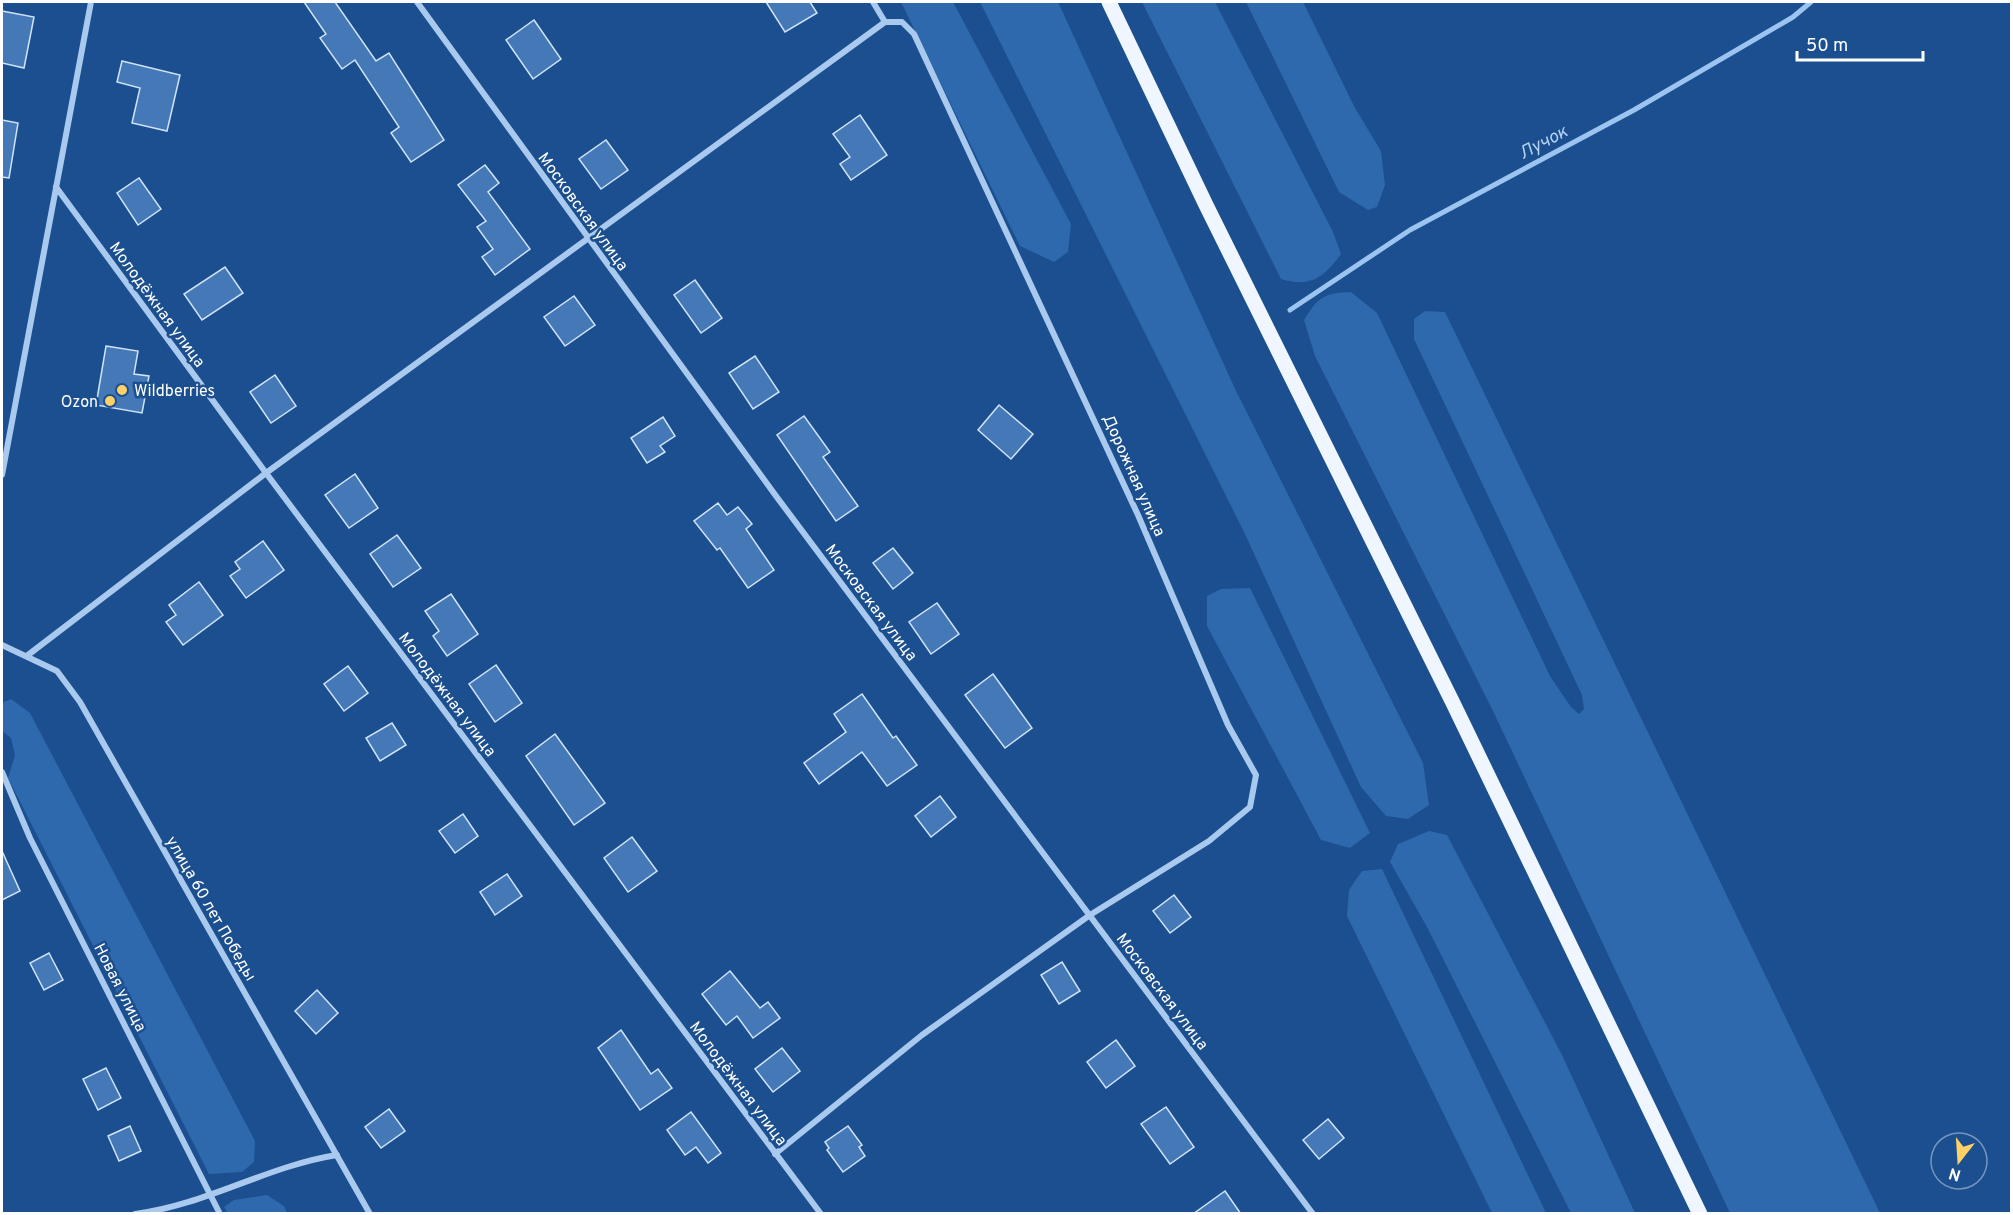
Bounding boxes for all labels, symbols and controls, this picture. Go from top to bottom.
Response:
scale bar [1797,24,1923,62]
text: 50 m [1806,35,1848,58]
water label: Лучок [1515,121,1573,166]
street label: Московская улица [533,149,632,275]
street label: Молодёжная улица [104,238,209,372]
place label: Wildberries [134,382,215,402]
marker: Wildberries [115,383,129,397]
place label: Ozon [61,393,98,413]
marker: Ozon [103,394,117,408]
street label: Дорожная улица [1097,412,1169,540]
street label: Московская улица [820,541,921,666]
street label: Молодёжная улица [393,629,500,761]
street label: улица 60 лет Победы [161,833,260,985]
street label: Московская улица [1111,930,1212,1055]
street label: Новая улица [88,940,150,1035]
street label: Молодёжная улица [684,1018,791,1150]
north arrow [1929,1131,1989,1191]
text: N [1947,1162,1964,1185]

